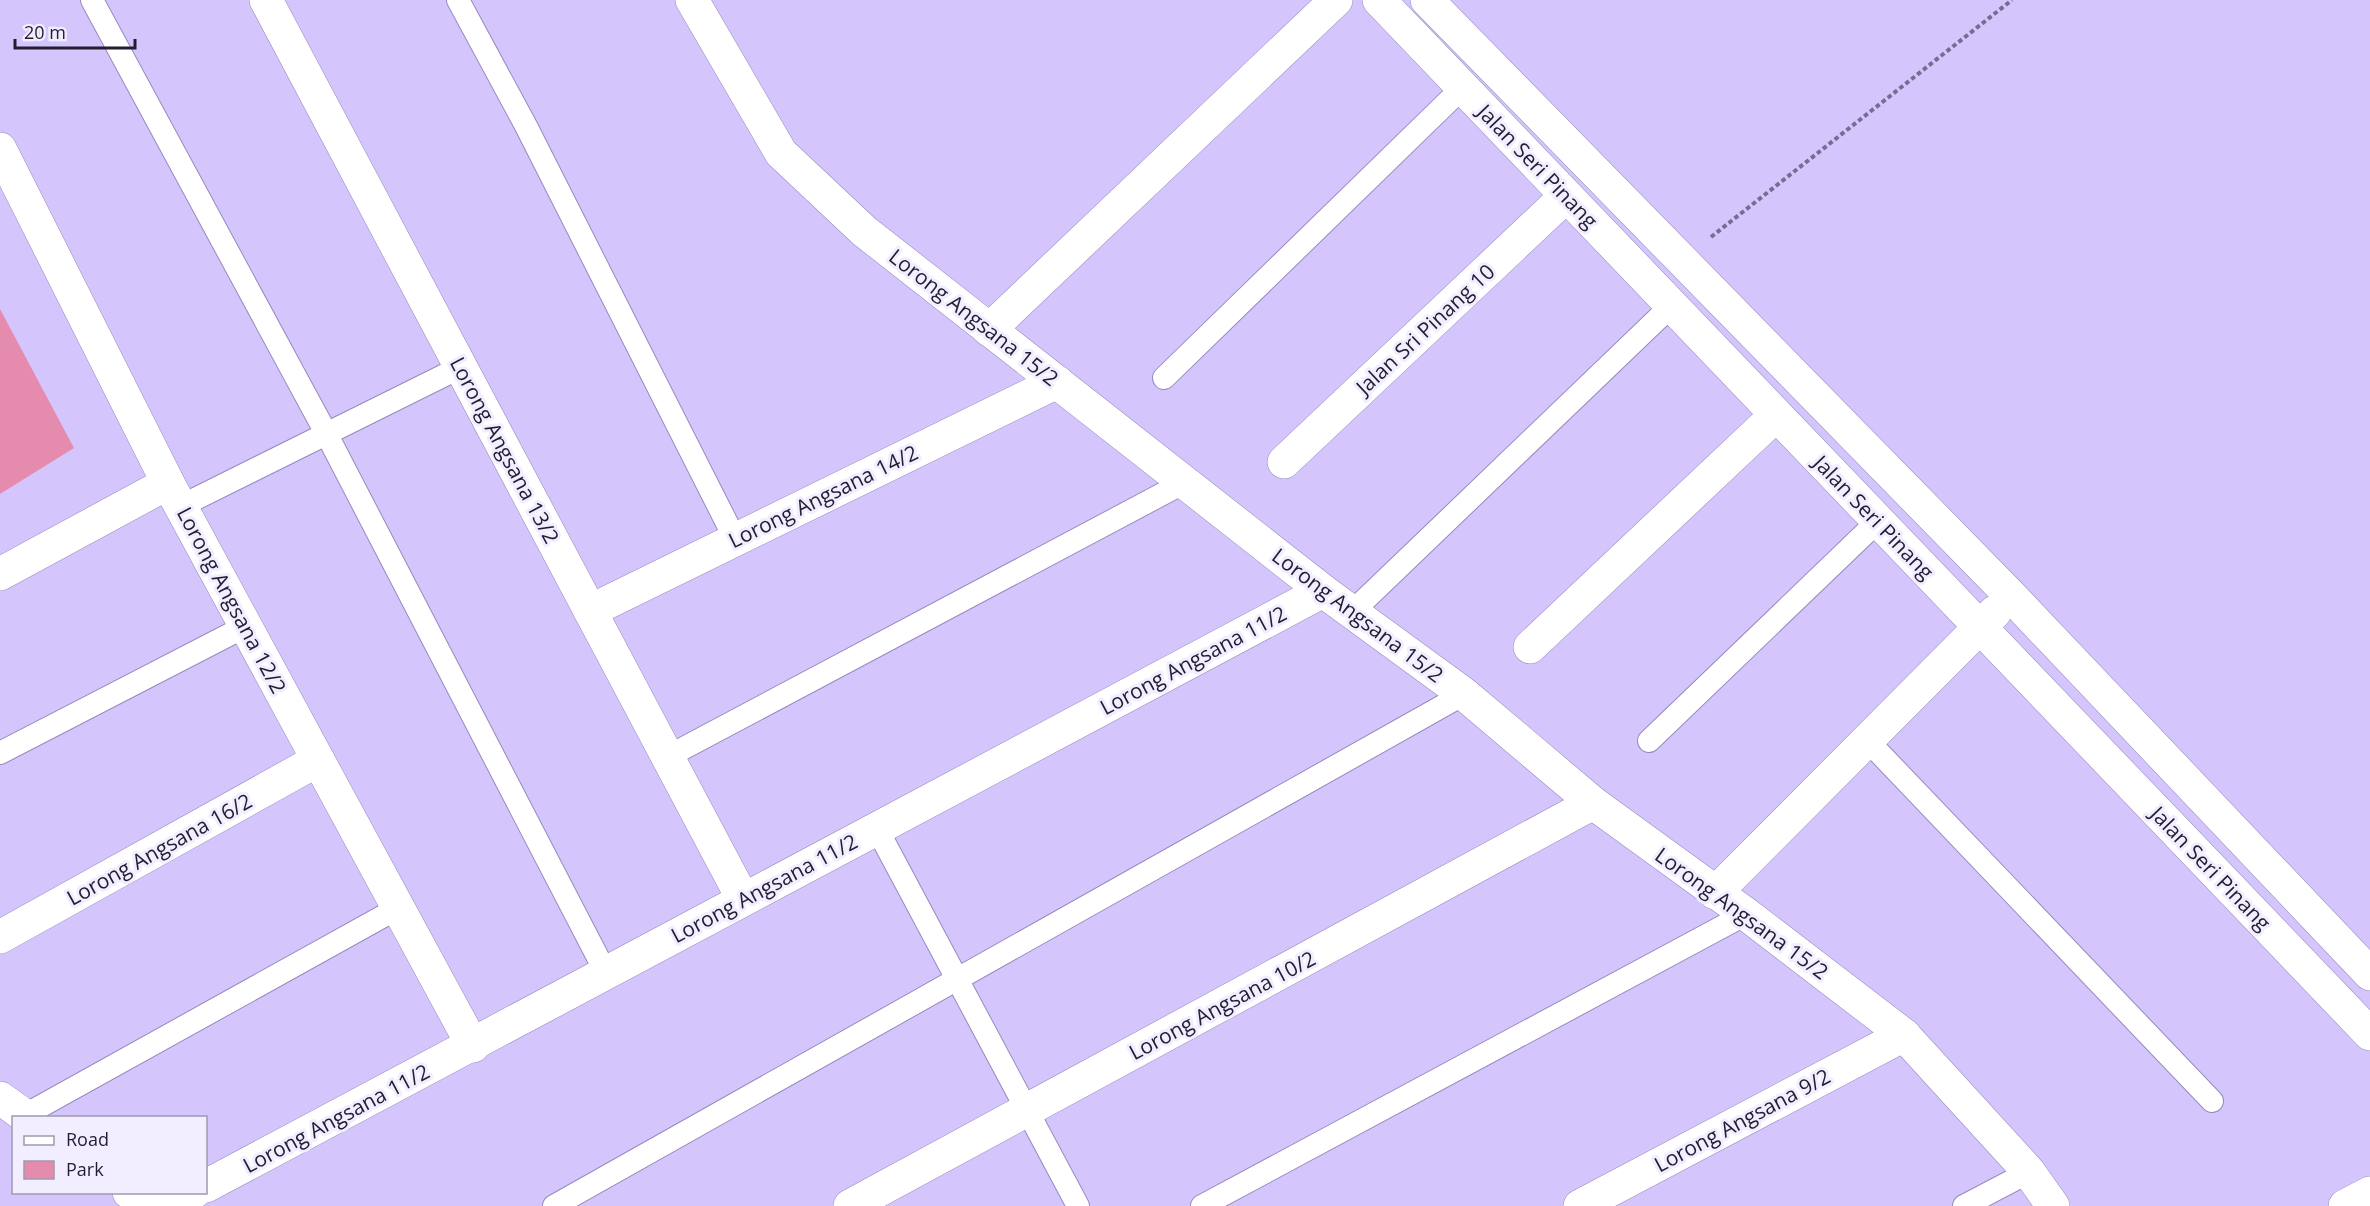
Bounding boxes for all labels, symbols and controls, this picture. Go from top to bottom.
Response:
scale bar [15,12,135,50]
text: 20 m [24,20,66,44]
street label: Jalan Seri Pinang [1470,97,1604,234]
street label: Lorong Angsana 15/2 [884,242,1064,392]
street label: Jalan Sri Pinang 10 [1348,257,1500,402]
street label: Lorong Angsana 13/2 [444,352,566,548]
street label: Lorong Angsana 14/2 [724,438,922,554]
street label: Jalan Seri Pinang [1806,448,1940,585]
street label: Lorong Angsana 12/2 [171,502,293,698]
street label: Lorong Angsana 15/2 [1267,541,1449,689]
street label: Lorong Angsana 11/2 [1095,599,1291,721]
street label: Lorong Angsana 16/2 [61,786,257,912]
street label: Jalan Seri Pinang [2143,799,2277,936]
street label: Lorong Angsana 11/2 [666,827,862,949]
street label: Lorong Angsana 15/2 [1650,841,1834,985]
street label: Lorong Angsana 10/2 [1124,944,1320,1066]
street label: Lorong Angsana 11/2 [238,1057,434,1179]
street label: Lorong Angsana 9/2 [1649,1062,1835,1178]
legend [12,1116,207,1194]
text: Road [66,1127,109,1151]
text: Park [66,1157,104,1181]

